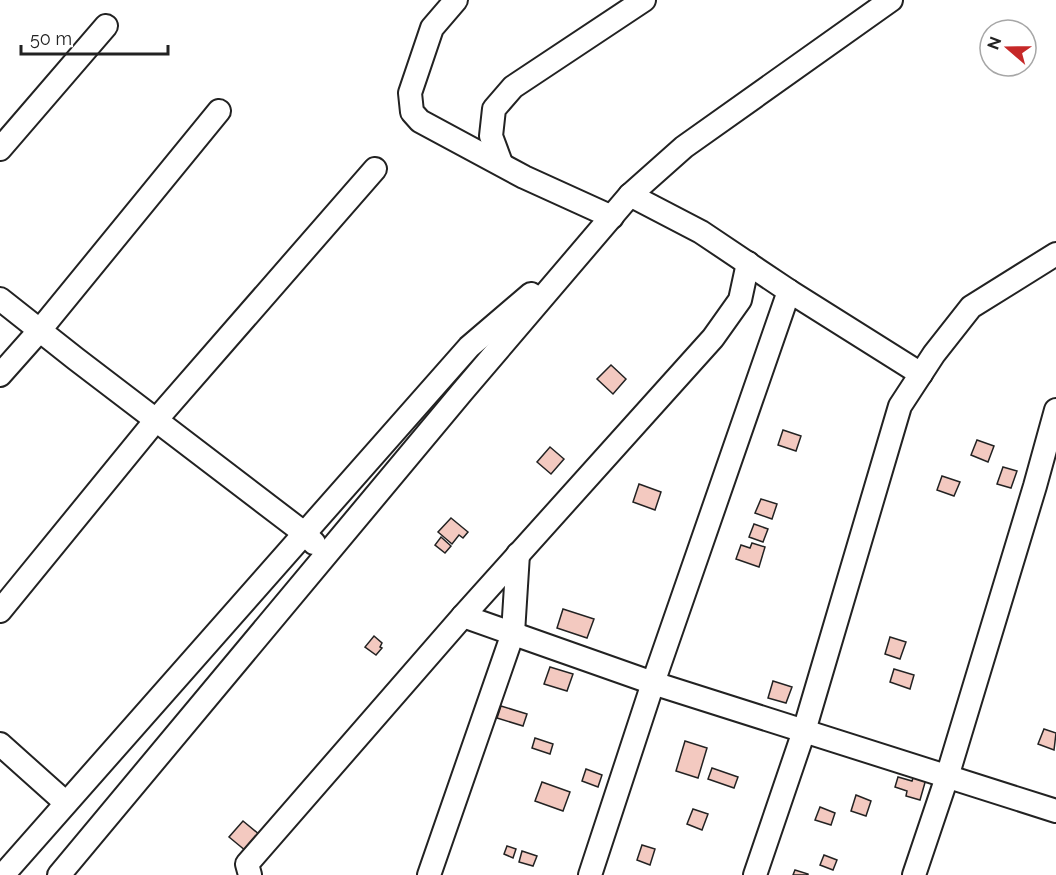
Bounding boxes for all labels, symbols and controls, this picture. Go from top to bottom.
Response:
scale bar [21,18,168,56]
north arrow [978,18,1038,78]
text: 50 m [30,28,72,49]
text: N [983,34,1005,52]

